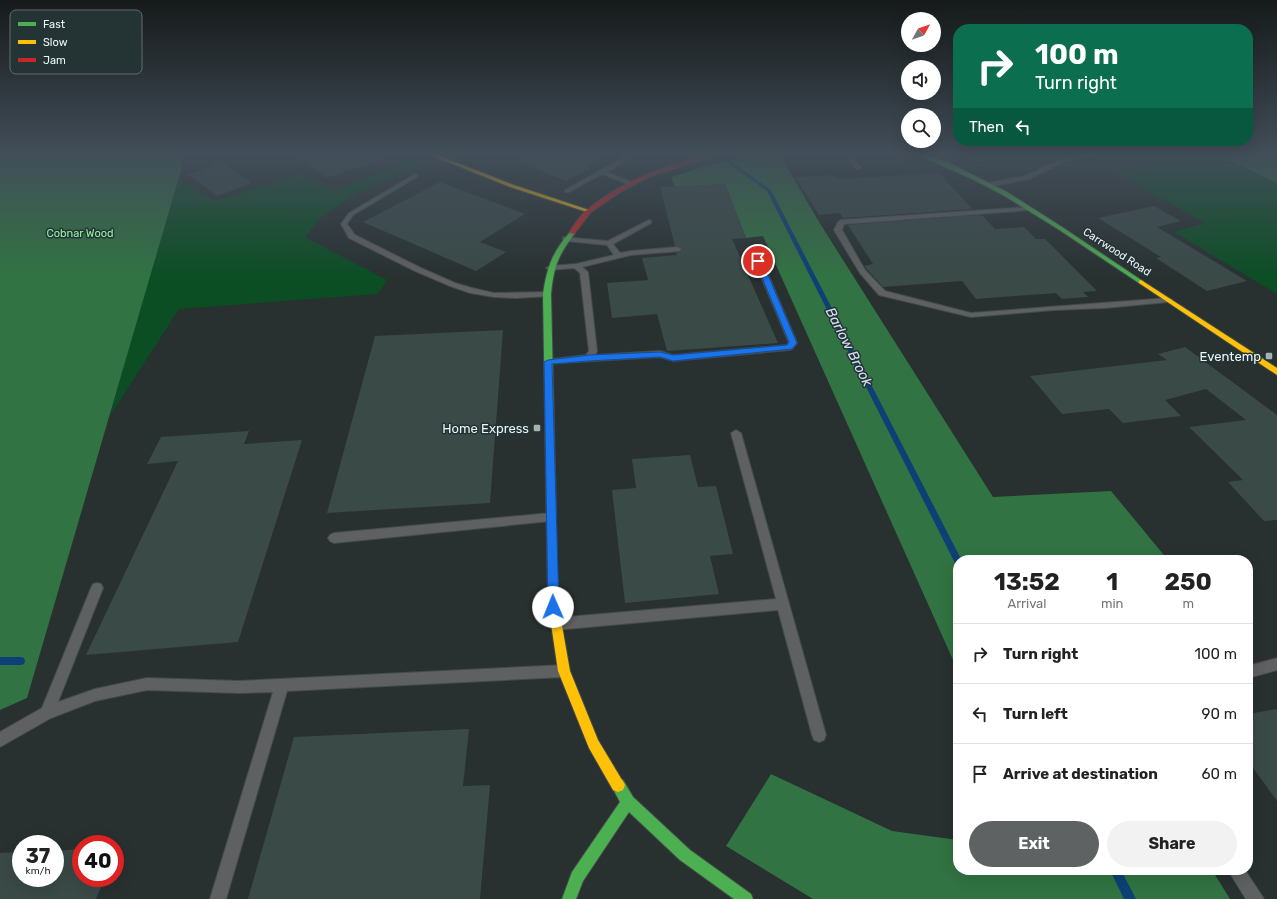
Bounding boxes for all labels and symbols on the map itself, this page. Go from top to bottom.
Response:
legend [10,10,142,74]
north arrow [901,12,941,52]
text: Fast [43,18,66,31]
text: Slow [43,36,68,49]
text: Jam [43,54,66,67]
street label: Carrwood Road [1081,225,1153,279]
park label: Cobnar Wood [46,227,114,240]
pin [741,244,775,278]
water label: Barlow Brook [822,305,877,390]
place label: Eventemp [1200,349,1261,364]
marker: Eventemp [1264,351,1274,361]
place label: Home Express [442,421,529,436]
marker: Home Express [532,423,542,433]
position arrow [532,586,574,628]
speed limit sign: 40 [72,835,124,887]

